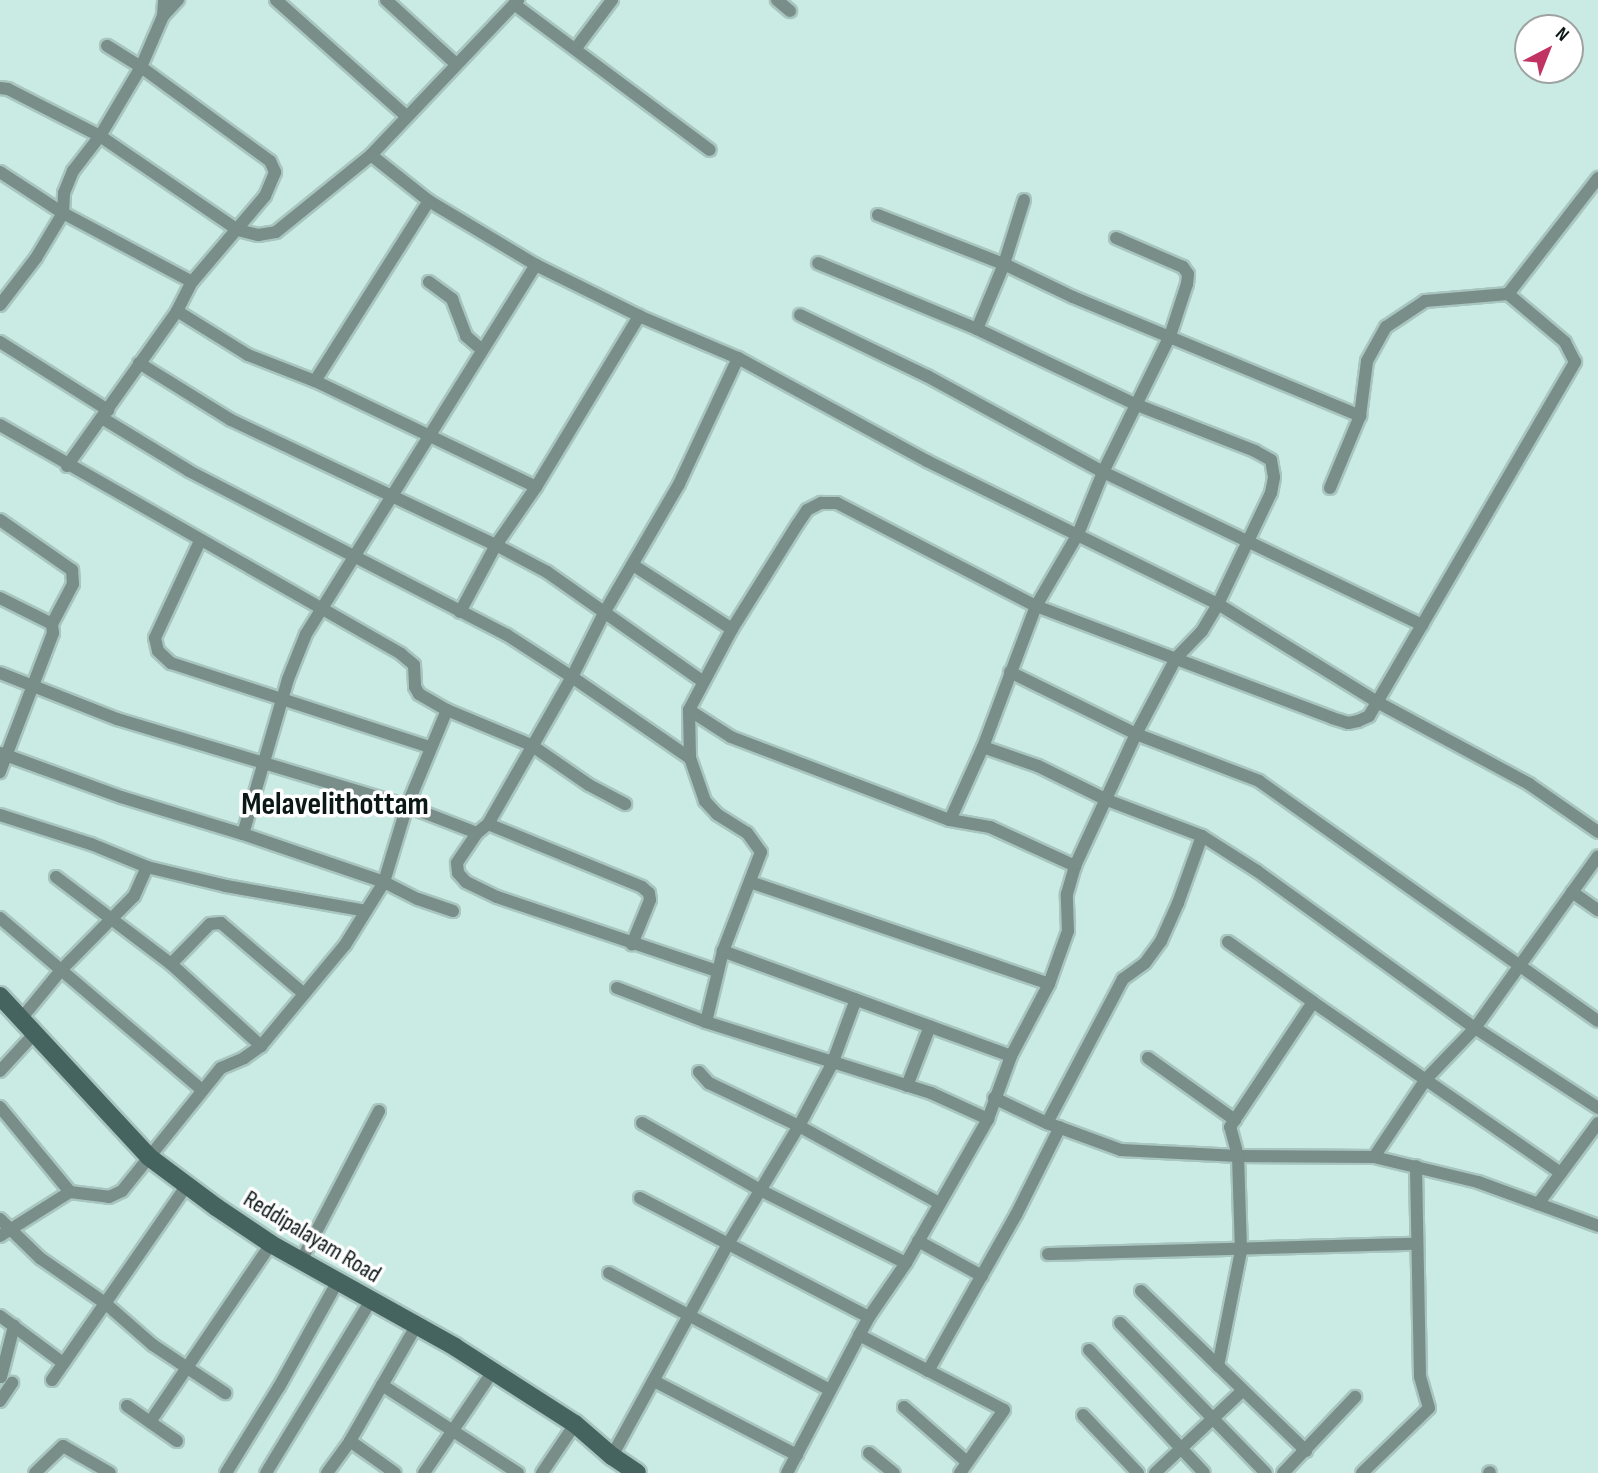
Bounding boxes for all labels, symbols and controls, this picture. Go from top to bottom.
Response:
north arrow [1514,14,1584,84]
text: N [1551,23,1574,46]
district label: Melavelithottam [241,786,429,824]
street label: Reddipalayam Road [238,1185,386,1289]

